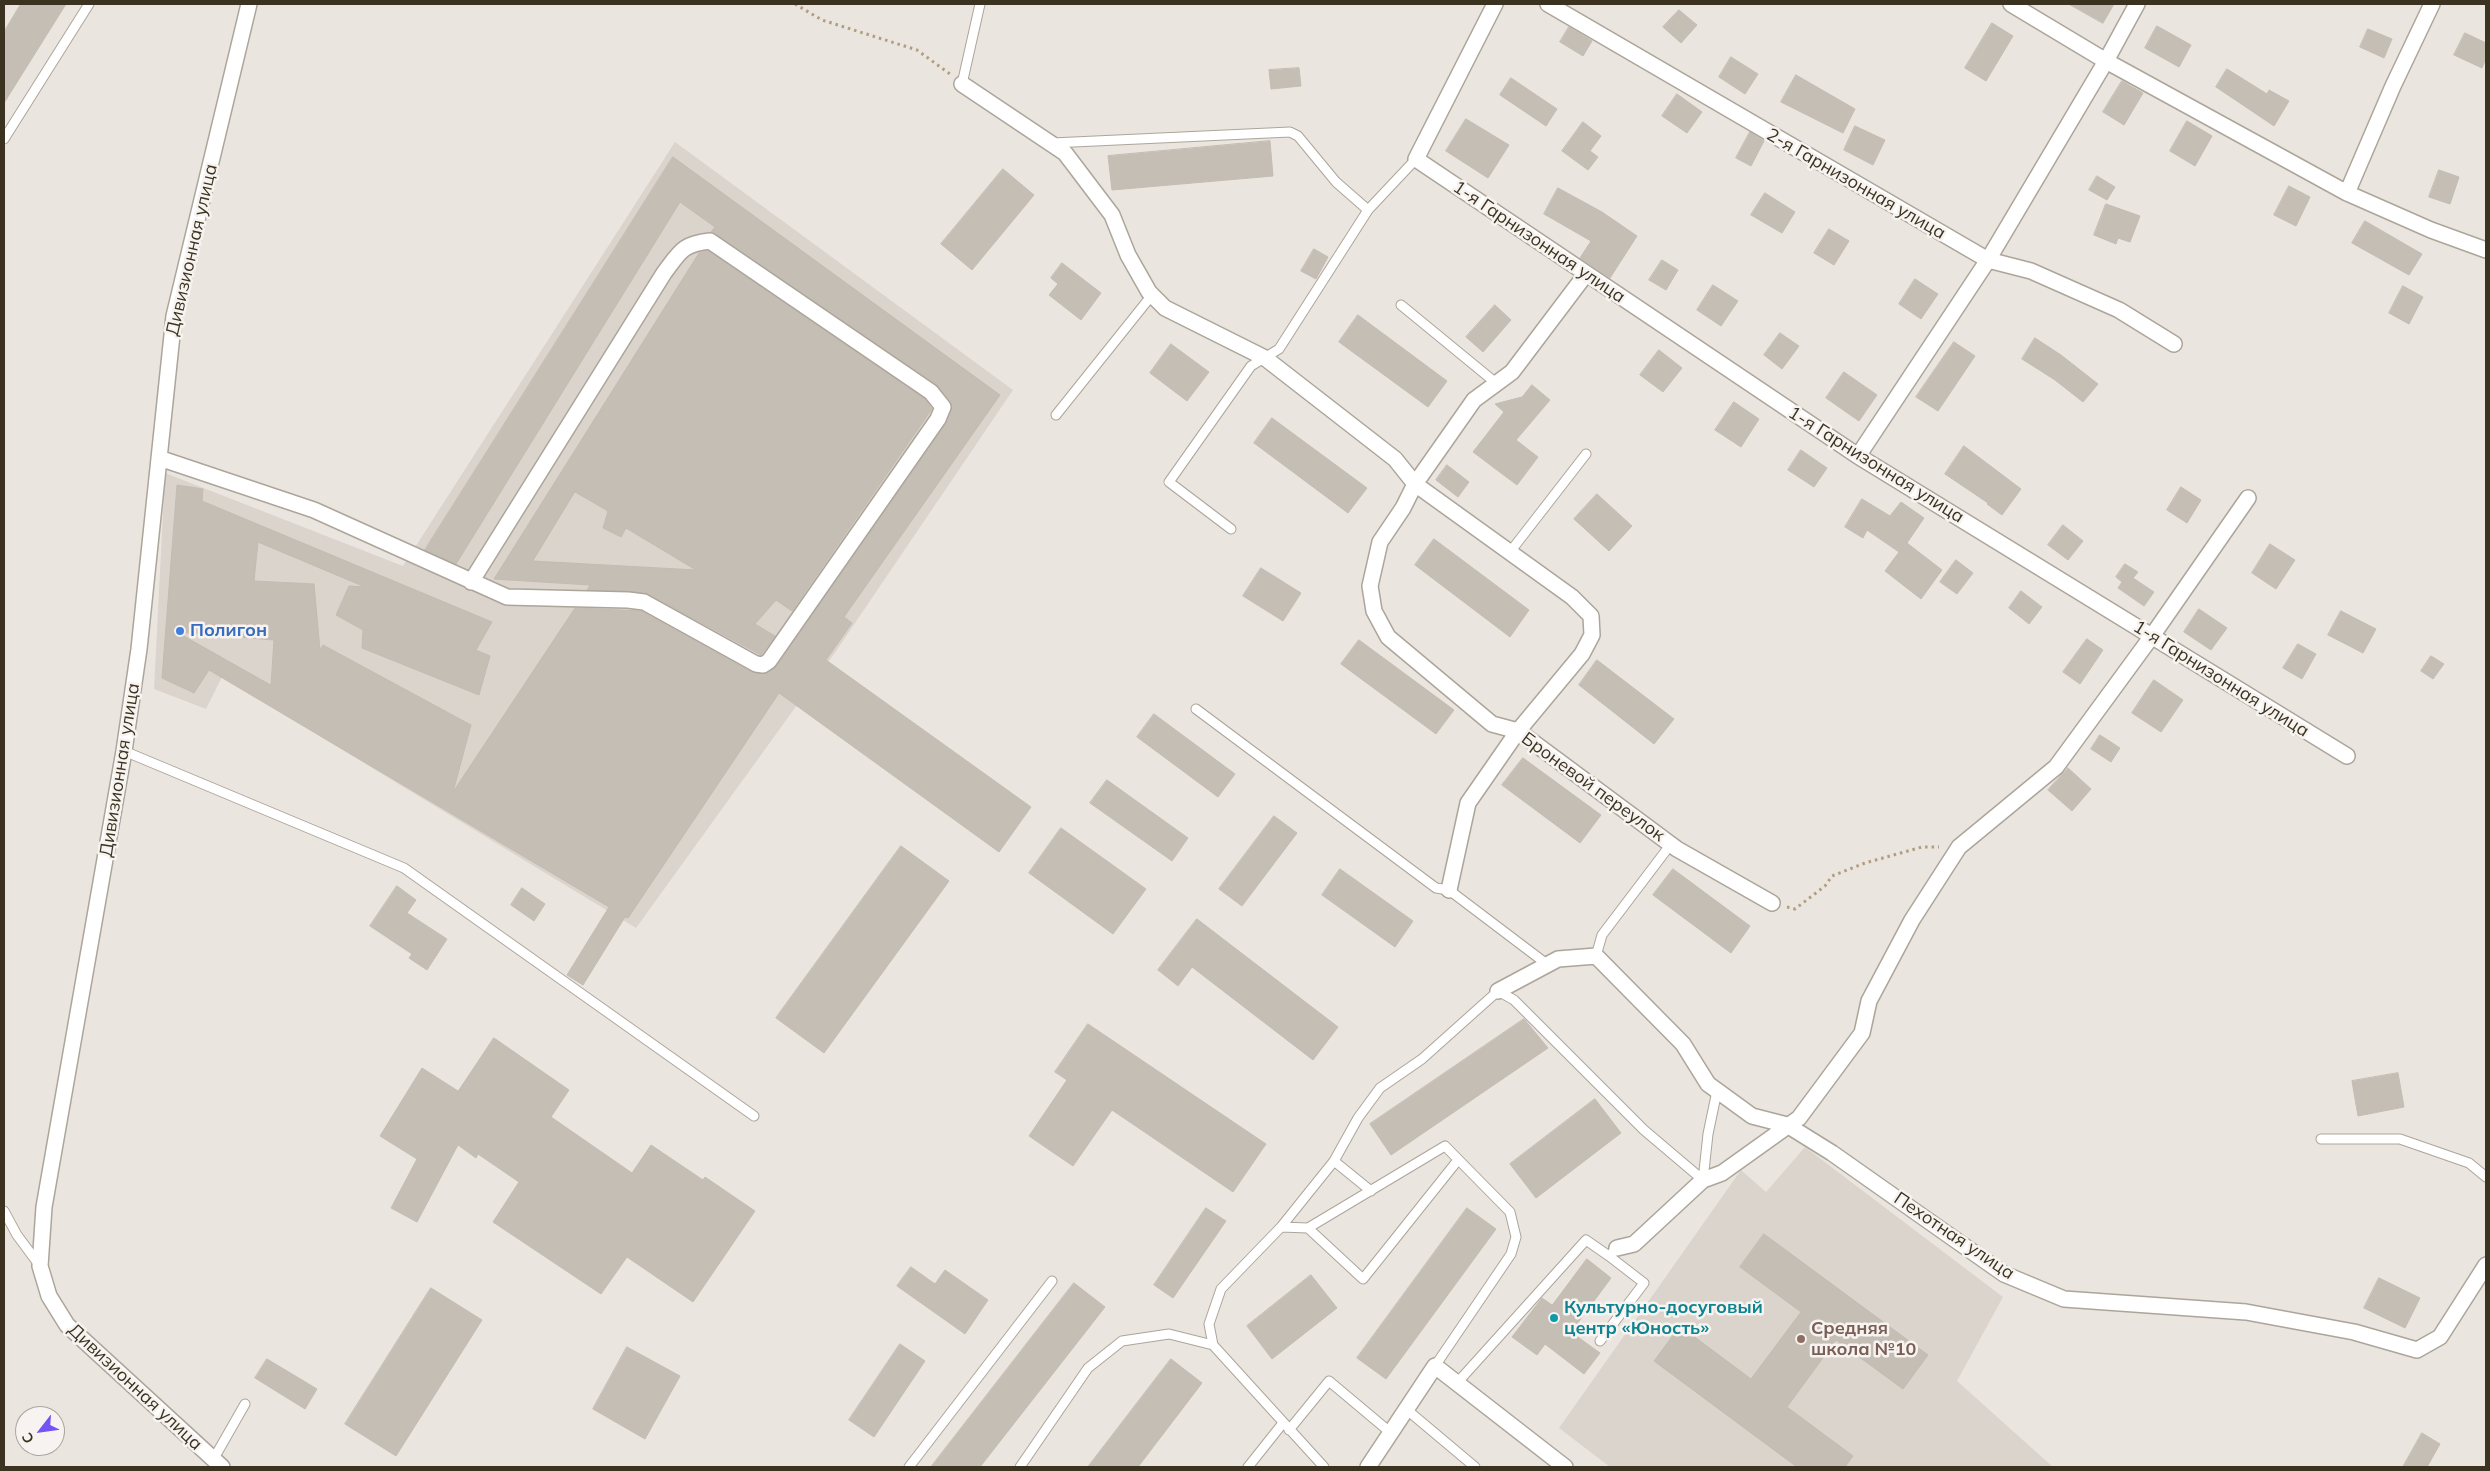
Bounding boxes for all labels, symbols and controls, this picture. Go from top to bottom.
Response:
street label: 2-я Гарнизонная улица [1763,124,1949,244]
street label: Дивизионная улица [162,162,222,338]
street label: 1-я Гарнизонная улица [1449,176,1629,308]
street label: 1-я Гарнизонная улица [1784,402,1968,528]
street label: 1-я Гарнизонная улица [2129,616,2313,742]
place label: Полигон [190,620,267,642]
marker: Полигон [174,625,186,637]
street label: Дивизионная улица [96,682,144,858]
street label: Броневой переулок [1517,728,1669,846]
street label: Пехотная улица [1890,1188,2018,1284]
place label: Культурно-досуговый центр «Юность» [1564,1297,1763,1340]
marker: Культурно-досуговый центр «Юность» [1548,1312,1560,1324]
place label: Средняя школа №10 [1811,1318,1916,1360]
street label: Дивизионная улица [63,1319,207,1455]
marker: Средняя школа №10 [1795,1333,1807,1345]
north arrow [15,1406,65,1456]
text: С [18,1429,38,1447]

